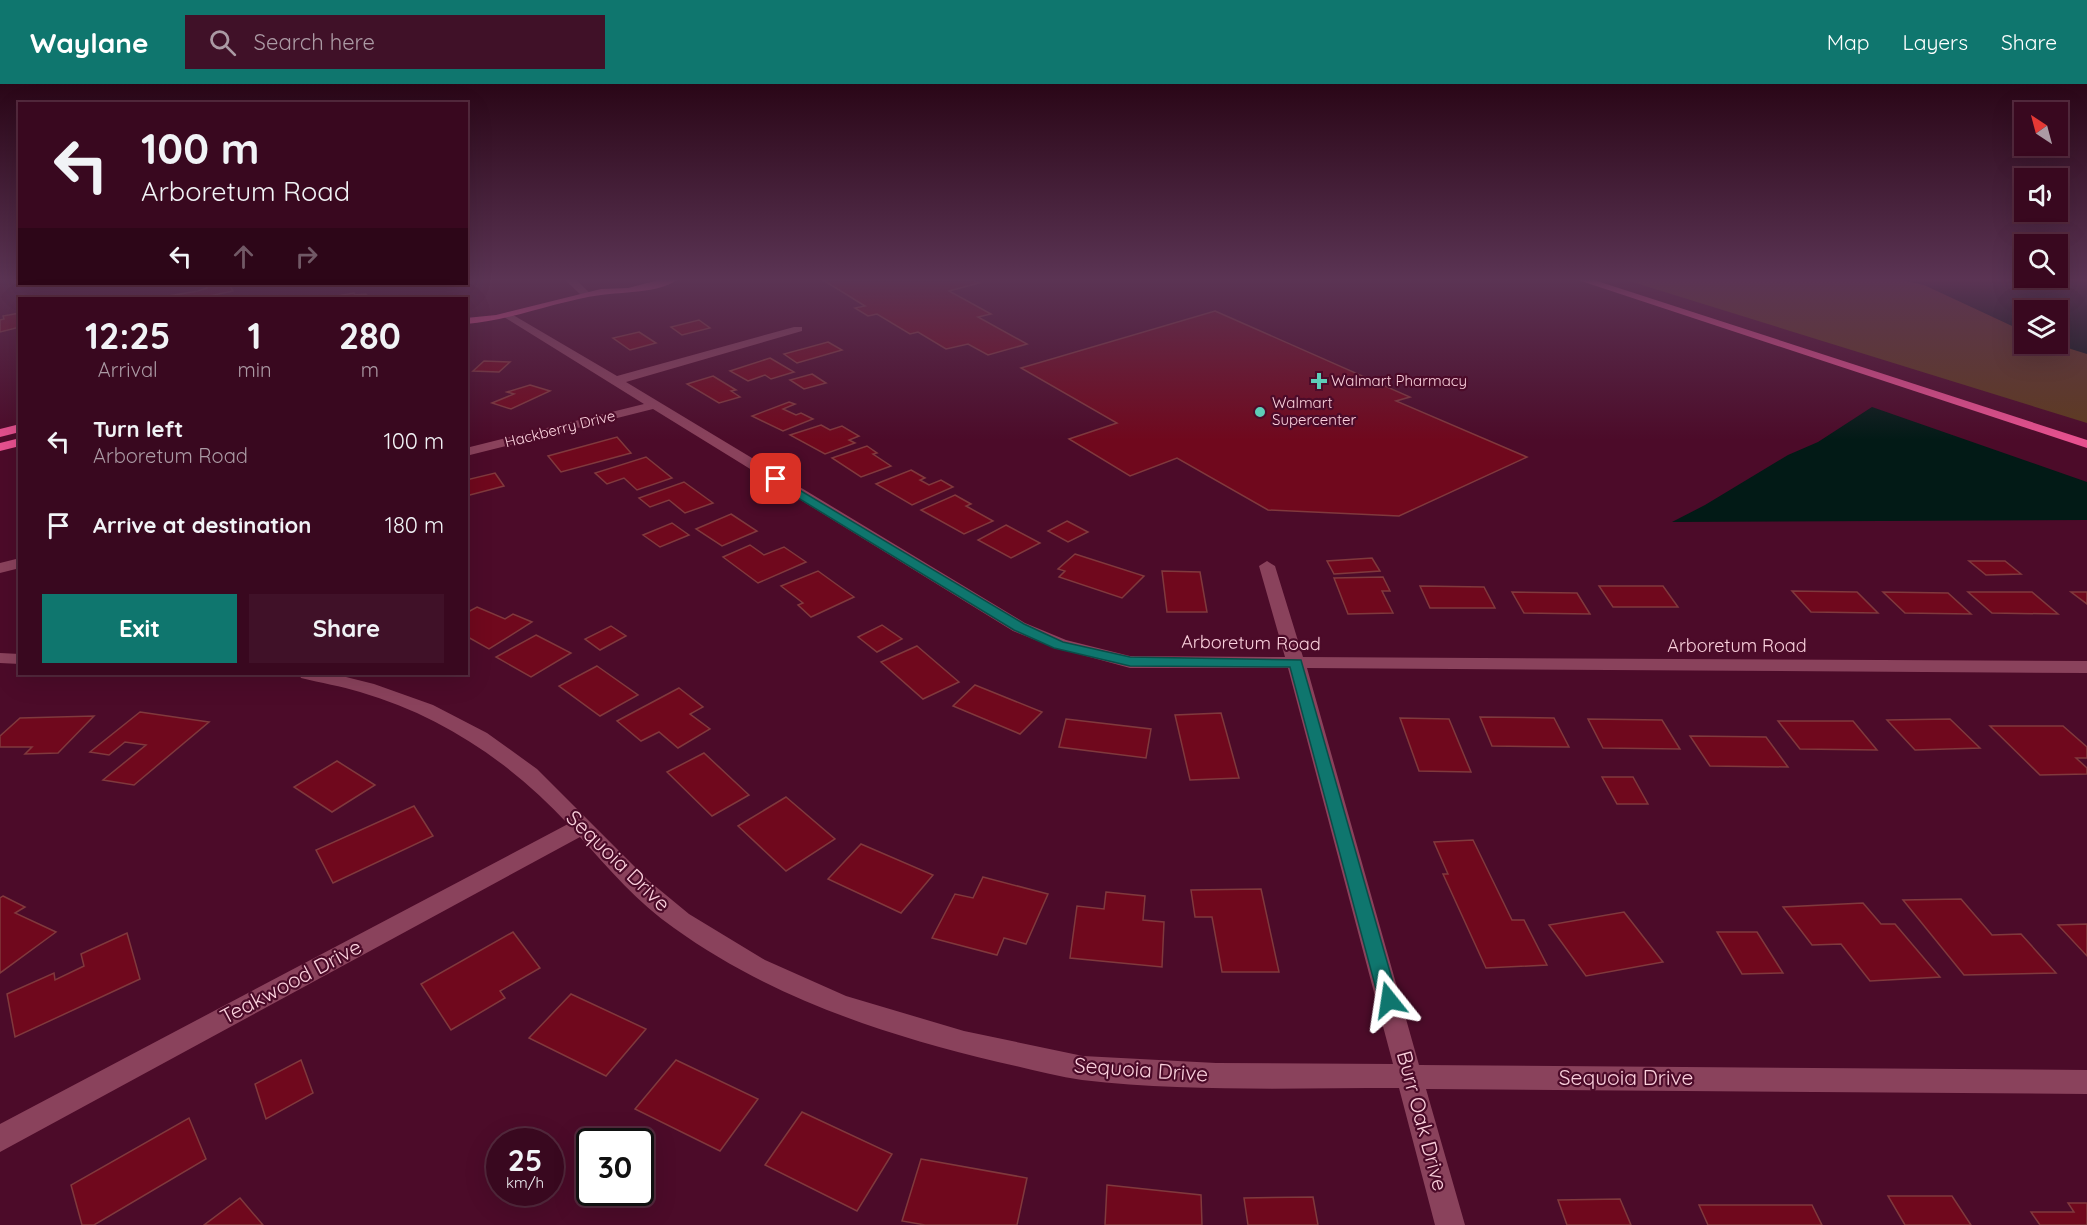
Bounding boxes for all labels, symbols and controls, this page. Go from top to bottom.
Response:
search box [185,15,605,69]
text: Waylane [30,25,149,60]
icon: search [206,26,239,59]
text: Search here [254,28,375,56]
text: Map [1827,29,1870,55]
text: Layers [1903,29,1968,55]
text: Share [2001,29,2057,55]
north arrow [2014,102,2068,156]
map controls [2014,102,2068,354]
text: 100 m [141,122,259,175]
icon: left [42,126,120,204]
button: sound [2014,168,2068,222]
text: Arboretum Road [141,174,350,208]
button: search [2014,234,2068,288]
icon: left [164,240,197,273]
icon: ahead [227,240,260,273]
icon: right [290,240,323,273]
button: layers [2014,300,2068,354]
text: 12:25 [85,313,171,358]
text: 1 [248,313,262,358]
text: 280 [339,313,401,358]
text: Arrival [98,357,158,382]
text: min [238,357,272,382]
text: m [361,357,379,382]
place label: Walmart Pharmacy [1331,371,1467,390]
marker: Walmart Pharmacy [1312,374,1326,388]
place label: Walmart Supercenter [1272,393,1356,429]
marker: Walmart Supercenter [1253,405,1267,419]
street label: Hackberry Drive [503,406,617,451]
text: Turn left [93,415,183,443]
icon: left [42,425,75,458]
text: 100 m [384,427,444,455]
text: Arboretum Road [93,443,248,468]
pin [750,453,801,504]
icon: arrive [759,462,792,495]
icon: arrive [42,509,75,542]
text: Arrive at destination [93,511,311,539]
text: 180 m [385,511,444,539]
button: Exit [42,594,237,663]
button: Share [249,594,444,663]
street label: Arboretum Road [1181,630,1321,655]
street label: Arboretum Road [1667,634,1807,657]
street label: Sequoia Drive [561,804,676,916]
street label: Teakwood Drive [215,933,366,1029]
position arrow [1357,968,1421,1032]
street label: Burr Oak Drive [1392,1048,1454,1194]
street label: Sequoia Drive [1073,1051,1209,1087]
street label: Sequoia Drive [1559,1064,1693,1090]
speed limit sign: 30 [576,1128,654,1206]
text: 25 [508,1141,542,1179]
text: km/h [506,1173,544,1192]

